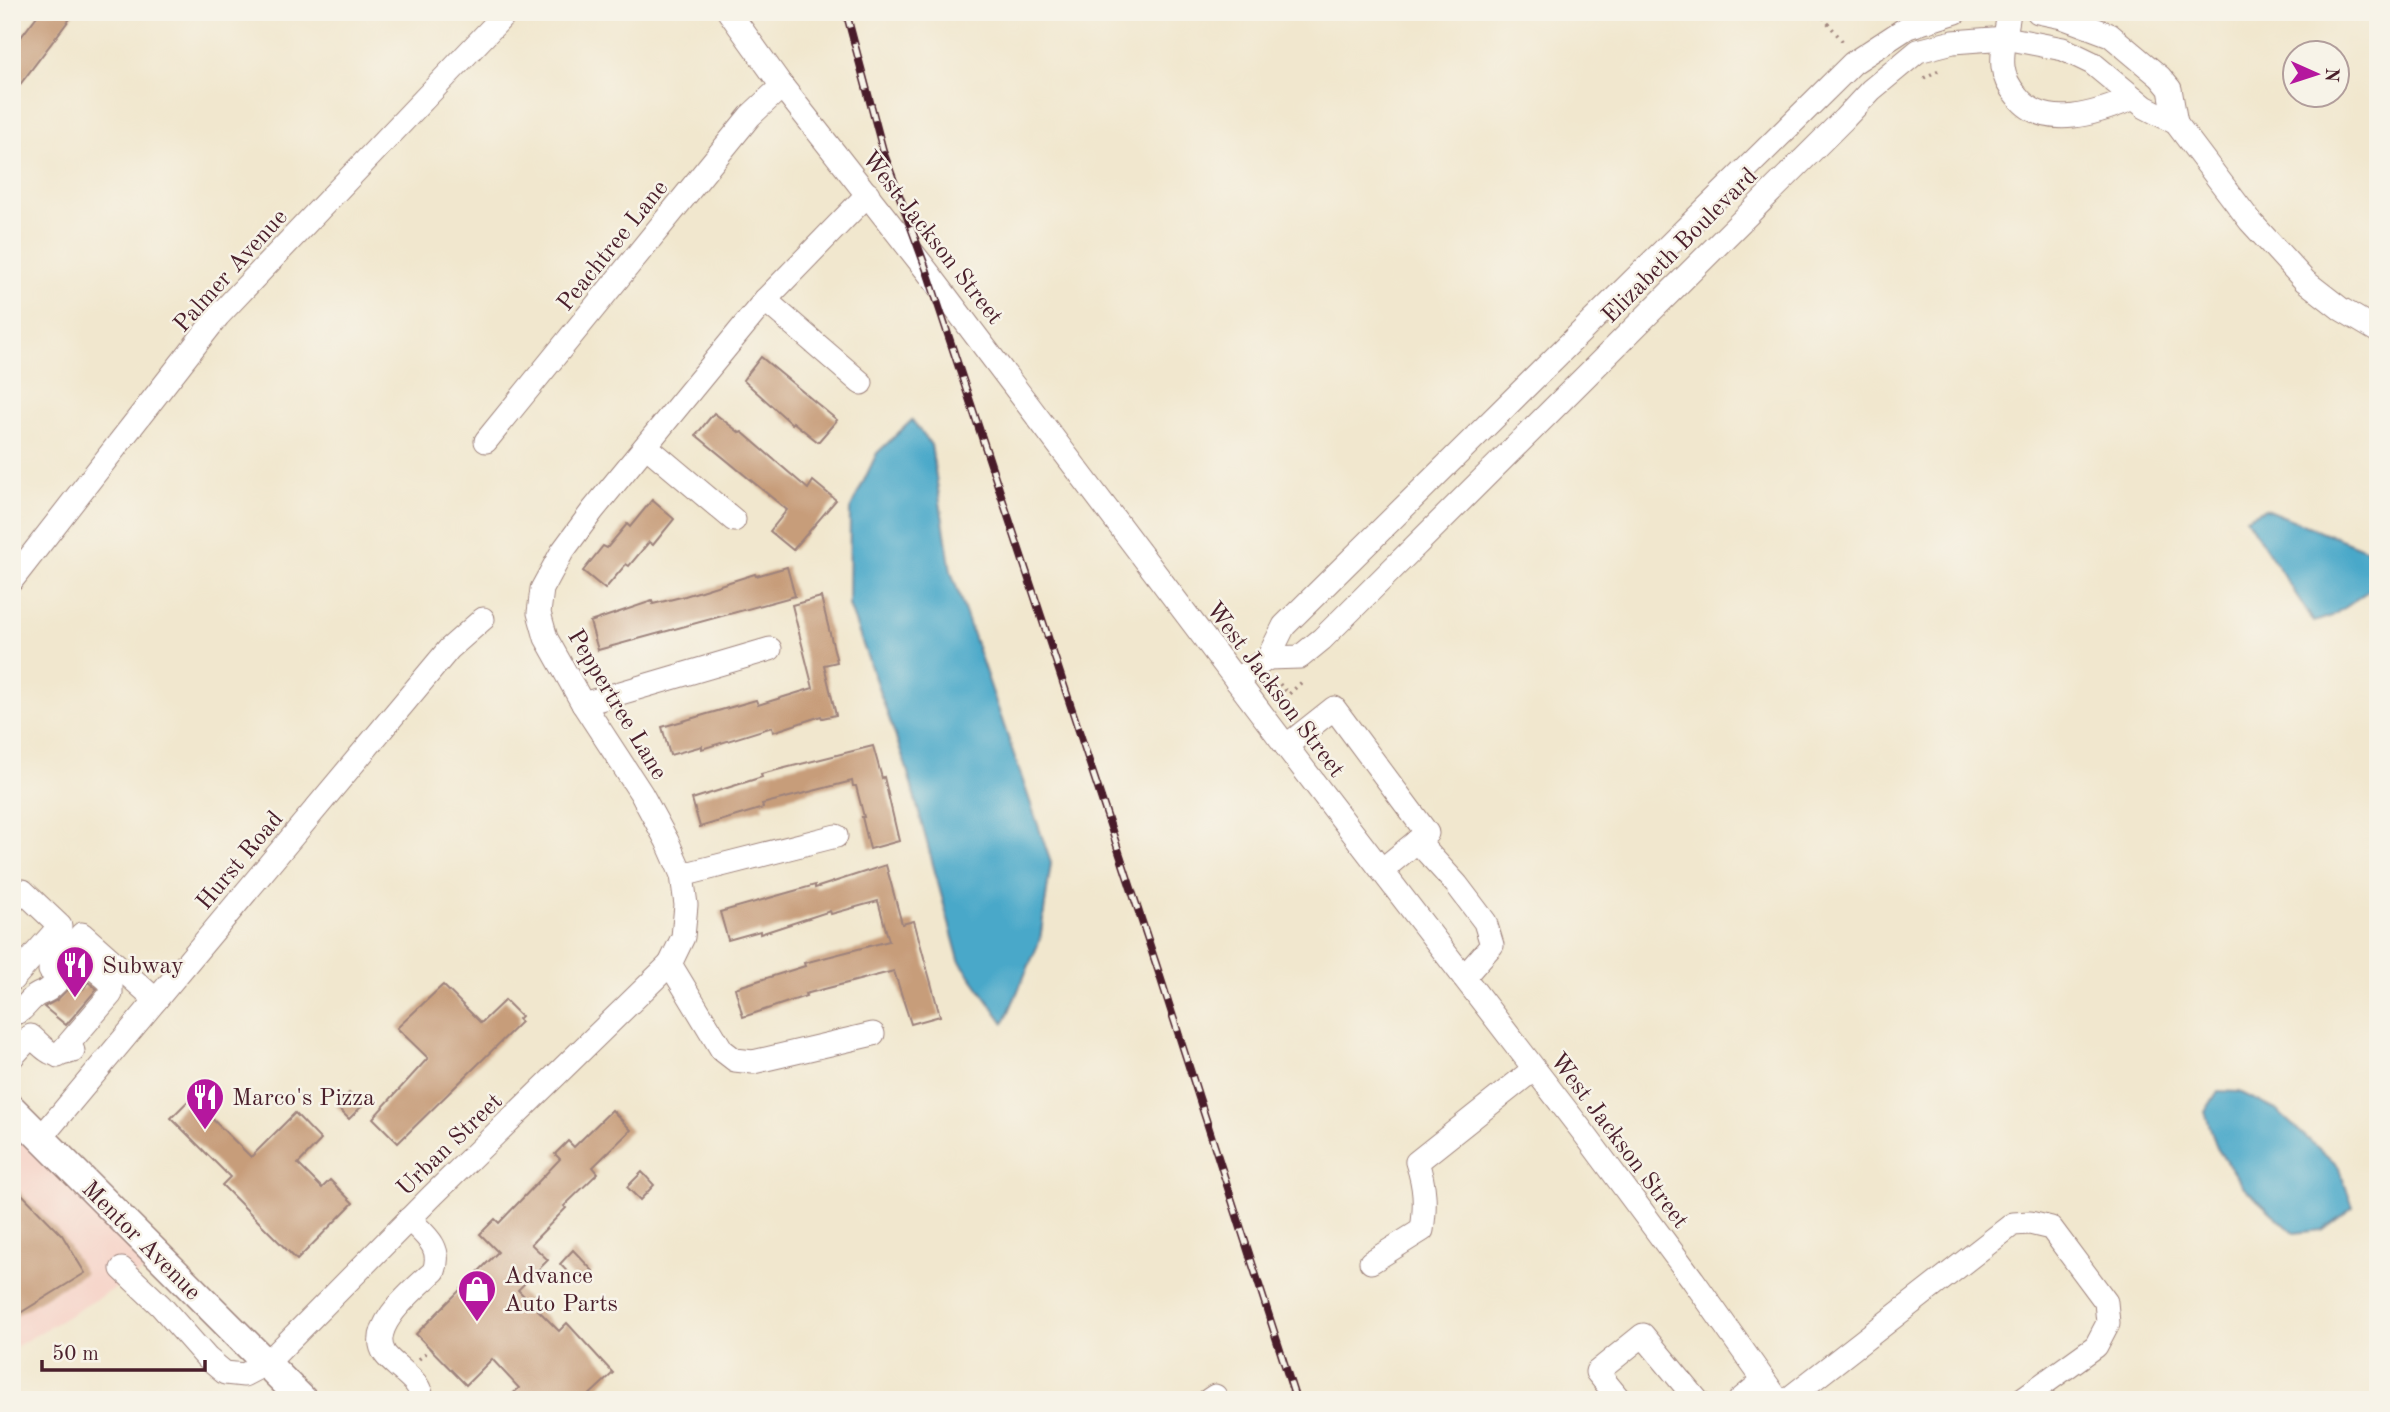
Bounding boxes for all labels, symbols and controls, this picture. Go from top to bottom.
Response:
north arrow [2282,38,2352,108]
text: N [2321,67,2340,83]
street label: West Jackson Street [856,147,1007,330]
street label: Elizabeth Boulevard [1598,164,1763,329]
street label: Peachtree Lane [554,176,673,316]
street label: Palmer Avenue [170,205,293,338]
street label: West Jackson Street [1201,598,1348,783]
street label: Peppertree Lane [562,626,671,784]
street label: Hurst Road [193,807,288,915]
restaurant icon: Subway [54,944,96,999]
place label: Subway [102,955,184,979]
street label: West Jackson Street [1545,1049,1692,1234]
restaurant icon: Marco's Pizza [184,1076,226,1131]
place label: Marco's Pizza [232,1087,375,1111]
street label: Urban Street [393,1090,508,1201]
street label: Mentor Avenue [77,1177,205,1305]
place label: Advance Auto Parts [504,1265,618,1317]
shop icon: Advance Auto Parts [456,1268,498,1323]
scale bar [42,1328,205,1372]
text: 50 m [52,1344,99,1365]

